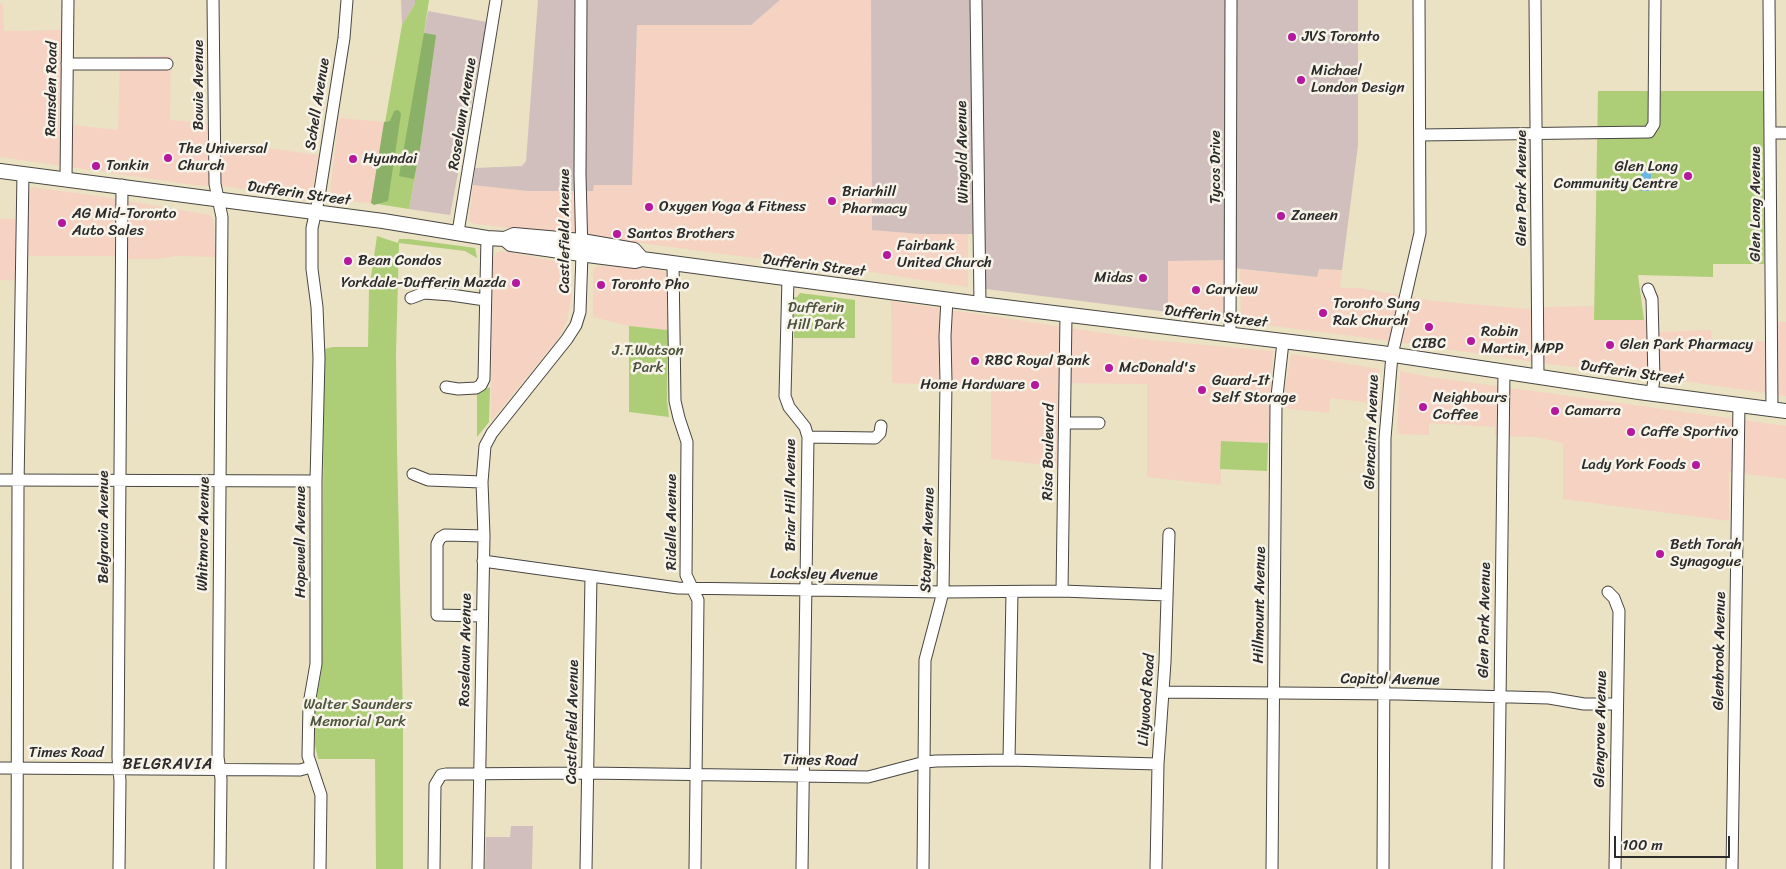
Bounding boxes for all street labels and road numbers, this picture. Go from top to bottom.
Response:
street label: Bowie Avenue [190,40,208,130]
street label: Ramsden Road [42,41,62,137]
street label: Schell Avenue [302,57,334,151]
street label: Roselawn Avenue [445,57,481,171]
street label: Wingold Avenue [953,100,973,204]
street label: Tycos Drive [1207,130,1225,204]
street label: Glen Park Avenue [1513,130,1531,246]
street label: Glen Long Avenue [1747,146,1765,262]
street label: Castlefield Avenue [556,169,574,293]
street label: Dufferin Street [246,178,352,210]
street label: Dufferin Street [761,251,867,281]
street label: Dufferin Street [1163,302,1269,332]
street label: Dufferin Street [1579,357,1685,389]
street label: Glencairn Avenue [1361,374,1383,490]
street label: Risa Boulevard [1039,403,1059,501]
street label: Briar Hill Avenue [782,439,800,551]
street label: Belgravia Avenue [95,470,113,584]
street label: Ridelle Avenue [663,474,681,570]
street label: Whitmore Avenue [194,477,214,591]
street label: Hopewell Avenue [292,486,310,598]
street label: Stayner Avenue [917,487,939,593]
street label: Hillmount Avenue [1250,546,1270,664]
street label: Glen Park Avenue [1475,562,1495,678]
street label: Locksley Avenue [770,565,878,585]
street label: Glenbrook Avenue [1710,592,1730,710]
street label: Roselawn Avenue [456,593,476,707]
street label: Lilywood Road [1135,653,1159,747]
street label: Castlefield Avenue [563,660,583,784]
street label: Capitol Avenue [1340,670,1440,690]
street label: Glengrove Avenue [1591,670,1611,788]
street label: Times Road [29,744,103,762]
street label: Times Road [783,751,857,771]

